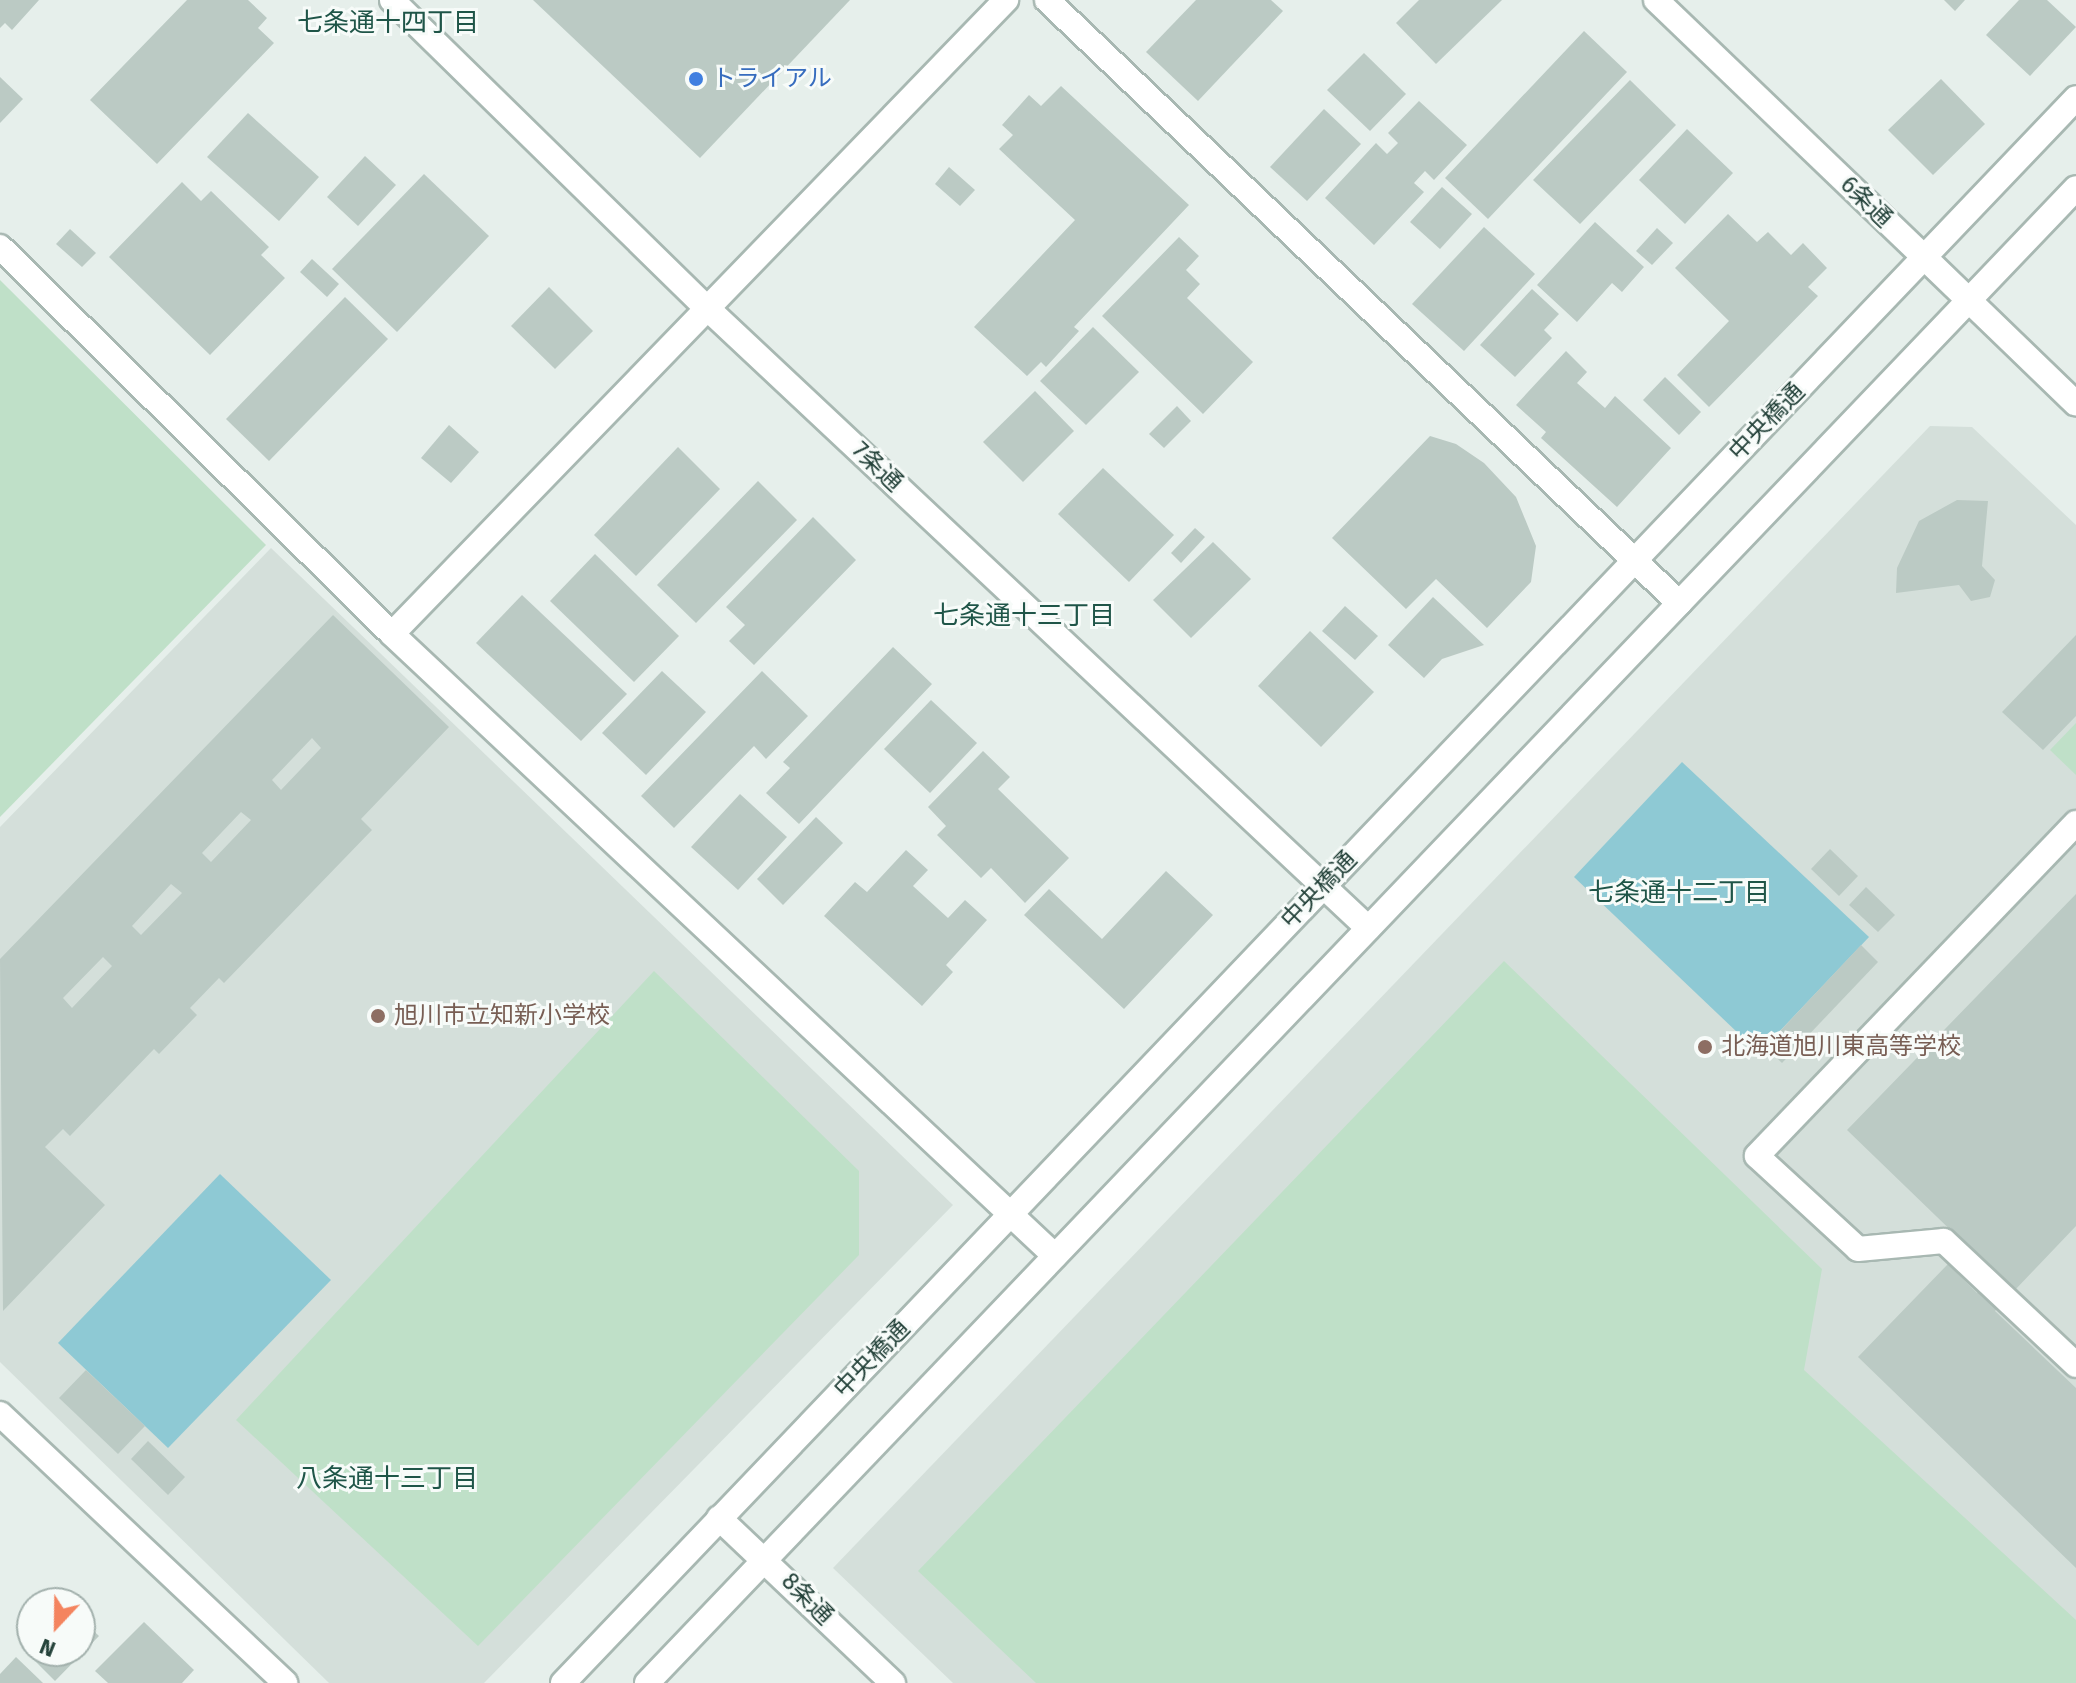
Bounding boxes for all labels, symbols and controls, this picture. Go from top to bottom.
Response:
district label: 七条通十四丁目 [297,7,479,39]
place label: トライアル [712,65,832,93]
marker: トライアル [687,70,705,88]
street label: 6条通 [1834,171,1898,233]
street label: 中央橋通 [1723,377,1811,467]
street label: 7条通 [846,436,908,498]
district label: 七条通十三丁目 [933,600,1115,632]
street label: 中央橋通 [1275,845,1363,935]
district label: 七条通十二丁目 [1588,877,1770,909]
place label: 旭川市立知新小学校 [394,1002,610,1030]
marker: 旭川市立知新小学校 [369,1007,387,1025]
place label: 北海道旭川東高等学校 [1721,1033,1961,1061]
marker: 北海道旭川東高等学校 [1696,1038,1714,1056]
street label: 中央橋通 [828,1314,916,1404]
district label: 八条通十三丁目 [296,1463,478,1495]
street label: 8条通 [775,1567,839,1631]
north arrow [16,1587,96,1667]
text: N [36,1633,59,1663]

